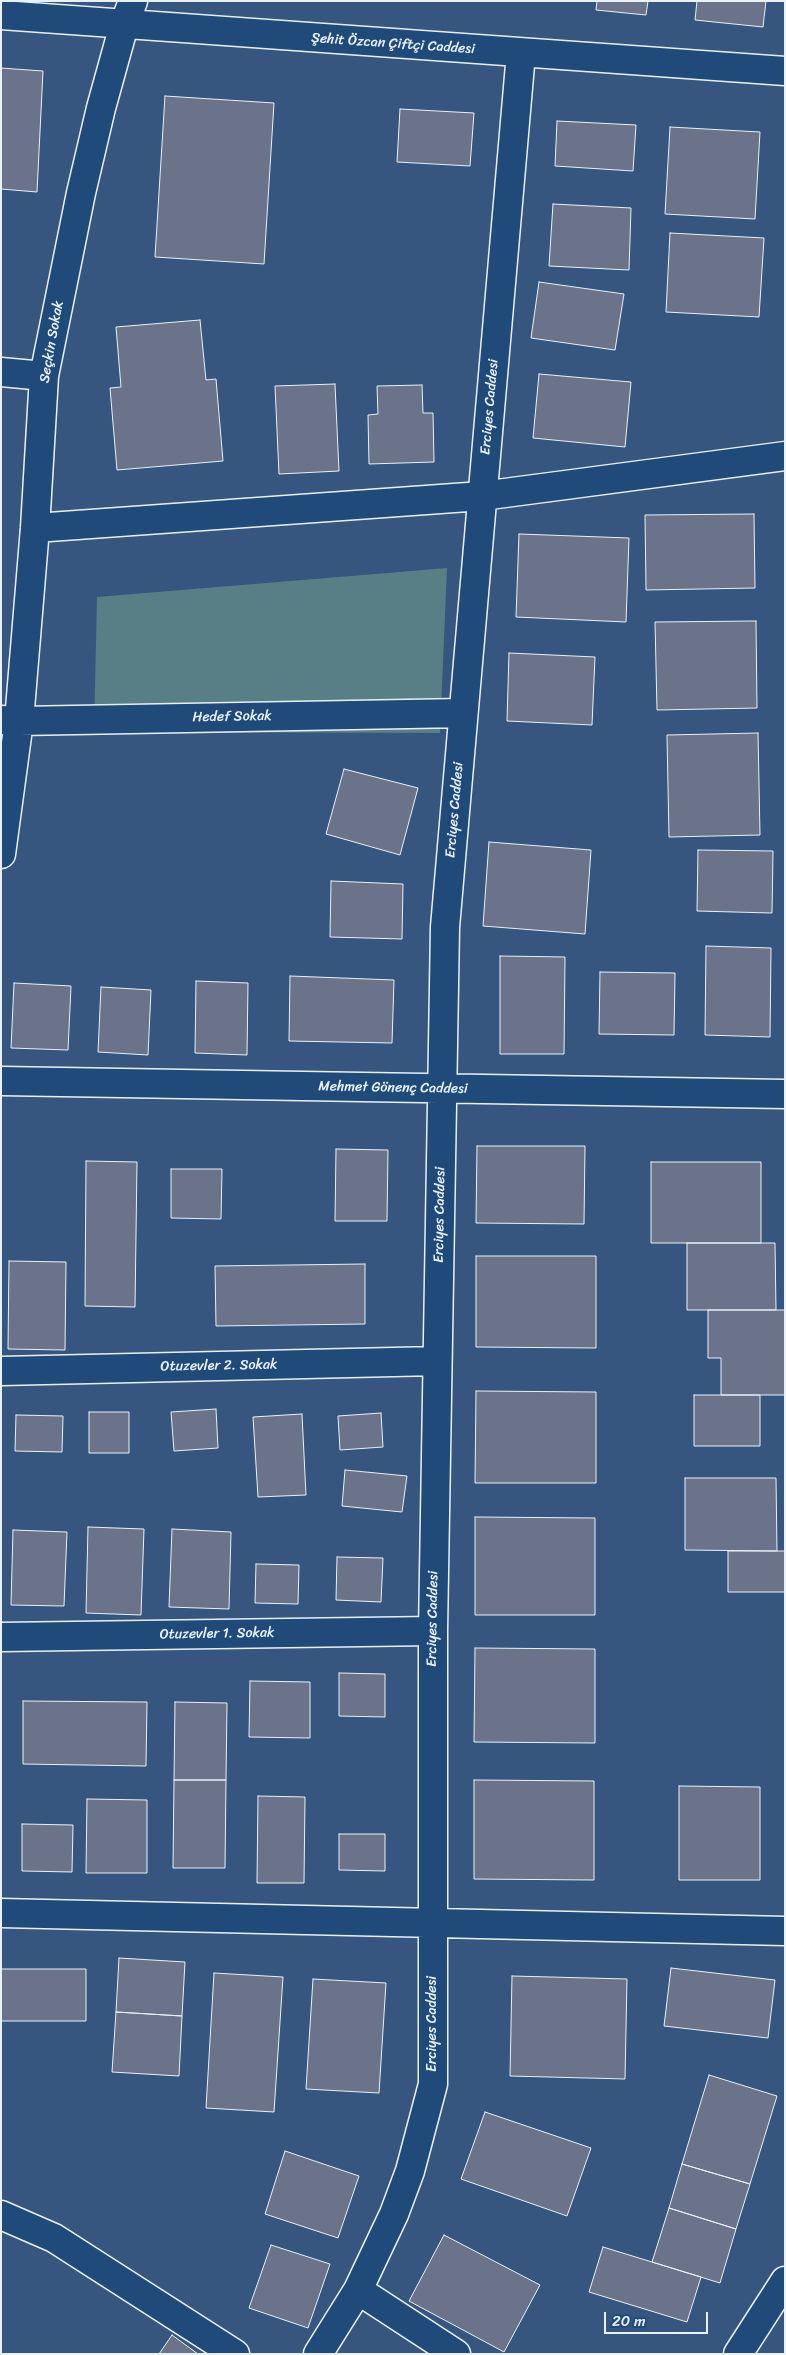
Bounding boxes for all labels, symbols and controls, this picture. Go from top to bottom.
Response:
street label: Şehit Özcan Çiftçi Caddesi [311,30,475,58]
street label: Seçkin Sokak [36,300,68,384]
street label: Erciyes Caddesi [477,358,503,456]
street label: Hedef Sokak [192,708,272,726]
street label: Erciyes Caddesi [442,761,468,859]
street label: Mehmet Gönenç Caddesi [318,1078,468,1098]
street label: Erciyes Caddesi [431,1167,449,1263]
street label: Otuzevler 2. Sokak [160,1357,278,1375]
street label: Erciyes Caddesi [424,1571,442,1667]
street label: Otuzevler 1. Sokak [159,1625,275,1643]
street label: Erciyes Caddesi [424,1976,440,2072]
scale bar [606,2302,710,2334]
text: 20 m [612,2308,646,2334]

